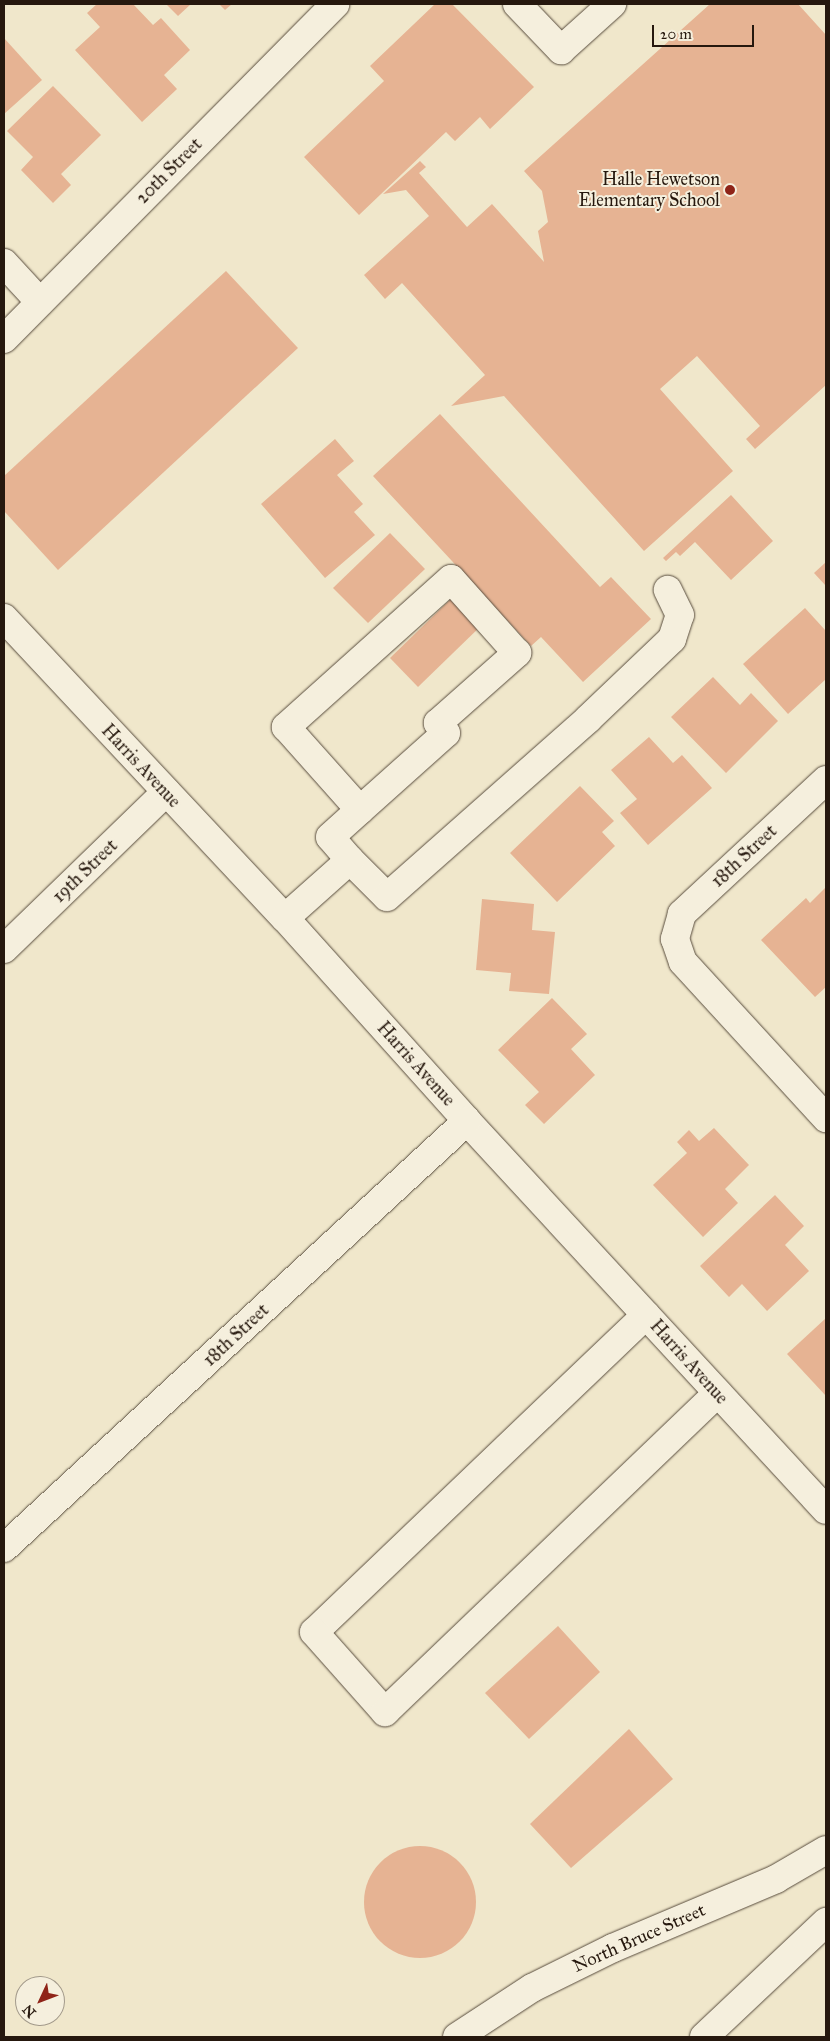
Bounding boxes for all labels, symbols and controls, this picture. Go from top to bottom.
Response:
scale bar [655,15,758,47]
text: 20 m [660,25,692,43]
street label: 20th Street [132,134,206,208]
place label: Halle Hewetson Elementary School [578,169,720,212]
marker: Halle Hewetson Elementary School [724,184,736,196]
street label: Harris Avenue [97,720,185,812]
street label: 18th Street [707,820,781,892]
street label: 19th Street [48,835,122,907]
street label: Harris Avenue [372,1017,460,1111]
street label: 18th Street [199,1299,273,1371]
street label: Harris Avenue [645,1315,733,1409]
street label: North Bruce Street [569,1899,709,1977]
north arrow [15,1976,65,2026]
text: N [19,2001,40,2021]

